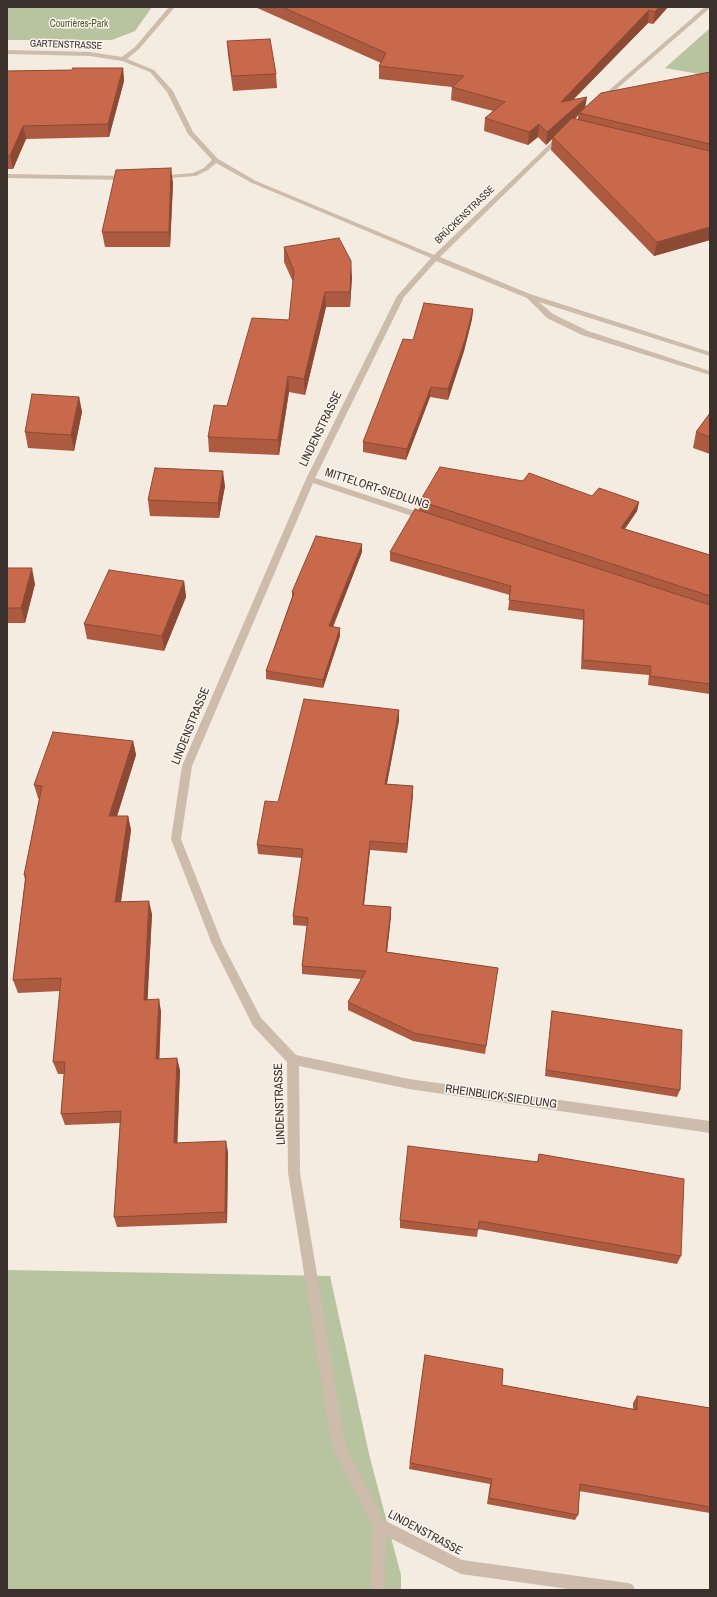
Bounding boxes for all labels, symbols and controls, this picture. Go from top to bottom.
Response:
park label: Courrières-Park [50,18,108,30]
street label: GARTENSTRASSE [30,38,102,52]
street label: BRÜCKENSTRASSE [433,183,497,247]
street label: LINDENSTRASSE [297,389,345,469]
street label: MITTELORT-SIEDLUNG [323,465,431,513]
street label: LINDENSTRASSE [169,685,213,767]
street label: LINDENSTRASSE [271,1063,289,1145]
street label: RHEINBLICK-SIEDLUNG [444,1082,558,1112]
street label: LINDENSTRASSE [385,1507,465,1559]

